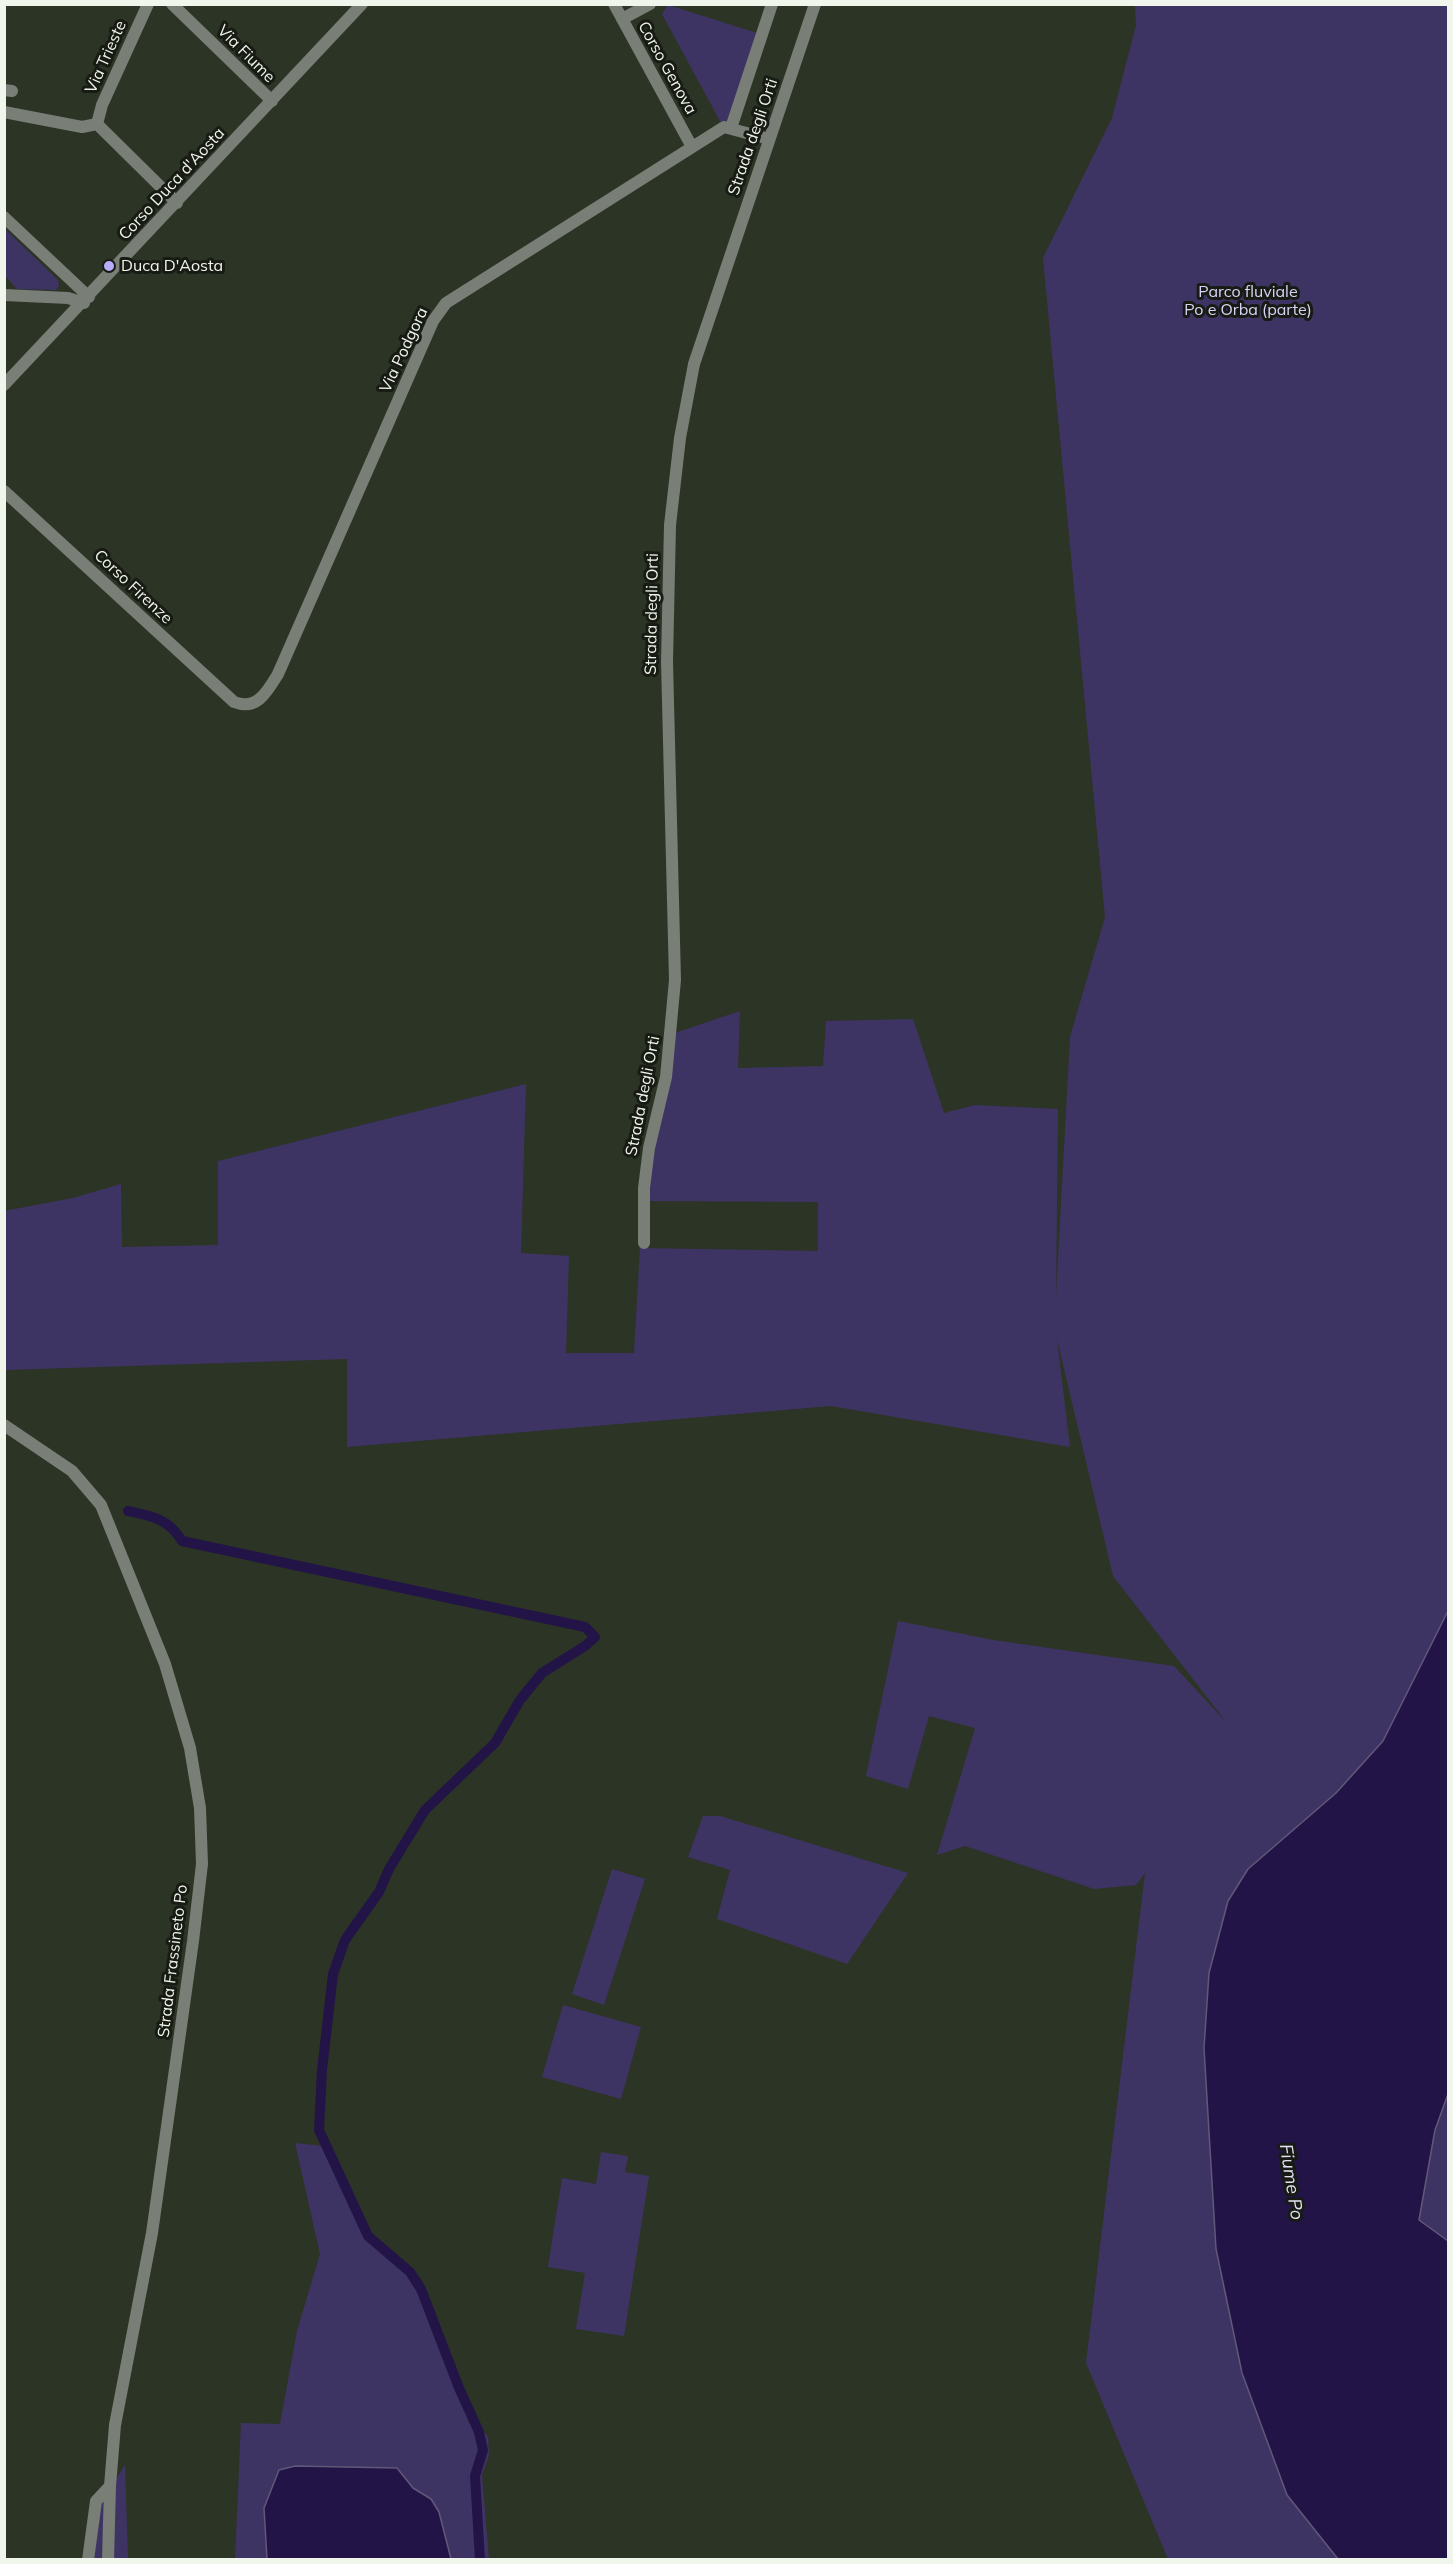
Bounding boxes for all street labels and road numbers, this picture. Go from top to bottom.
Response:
street label: Via Trieste [81,18,131,96]
street label: Corso Genova [634,18,700,118]
street label: Via Fiume [213,21,279,87]
street label: Strada degli Orti [724,76,782,198]
street label: Corso Duca d'Aosta [115,124,229,244]
street label: Via Podgora [376,304,432,396]
street label: Corso Firenze [90,546,176,628]
street label: Strada degli Orti [641,553,663,675]
street label: Strada degli Orti [622,1034,664,1158]
street label: Strada Frassineto Po [154,1883,192,2039]

